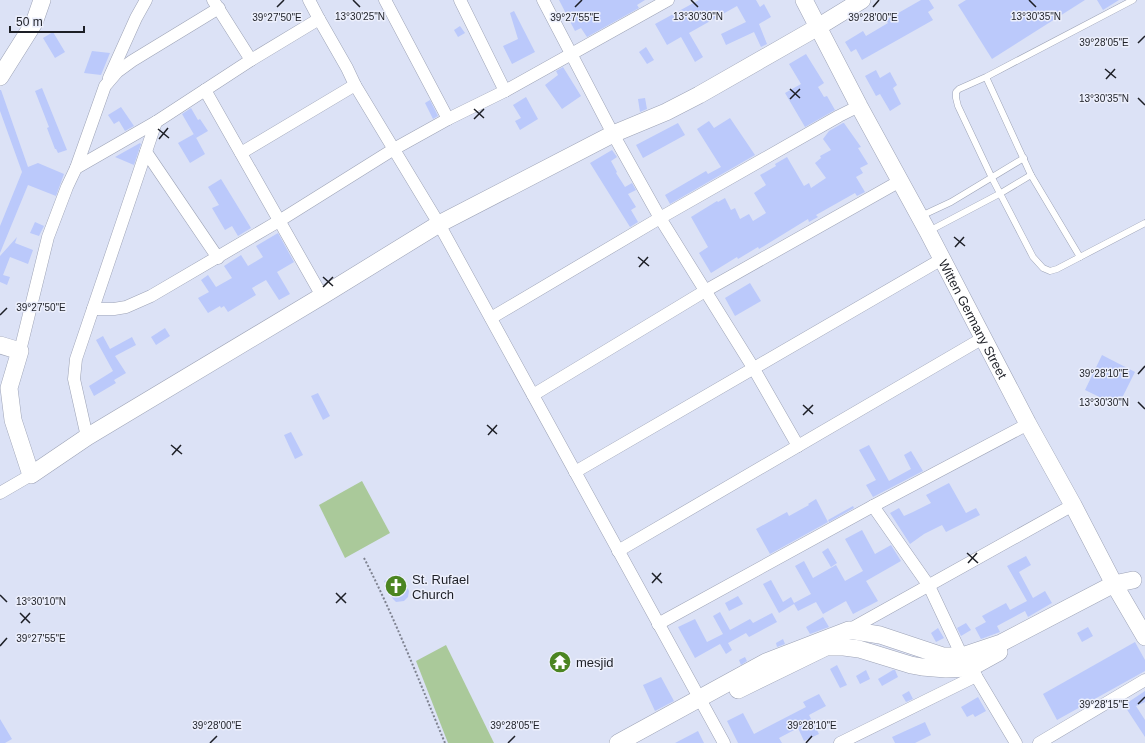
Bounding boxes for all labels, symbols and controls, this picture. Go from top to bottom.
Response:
scale bar [10,8,84,34]
text: 13°30'25"N [335,11,385,22]
text: 13°30'30"N [673,11,723,22]
text: 13°30'35"N [1011,11,1061,22]
text: 39°27'50"E [252,12,302,23]
text: 39°27'55"E [550,12,600,23]
text: 39°28'00"E [848,12,898,23]
text: 50 m [16,15,43,29]
text: 39°28'05"E [1079,37,1129,48]
text: 13°30'35"N [1079,93,1129,104]
street label: Witten Germany Street [936,257,1010,382]
text: 39°27'50"E [16,302,66,313]
text: 39°28'10"E [1079,368,1129,379]
text: 13°30'30"N [1079,397,1129,408]
place label: St. Rufael Church [412,572,469,602]
church icon: St. Rufael Church [383,573,409,599]
text: 13°30'10"N [16,596,66,607]
text: 39°27'55"E [16,633,66,644]
temple icon: mesjid [547,649,573,675]
place label: mesjid [576,655,614,670]
text: 39°28'15"E [1079,699,1129,710]
text: 39°28'00"E [192,720,242,731]
text: 39°28'05"E [490,720,540,731]
text: 39°28'10"E [787,720,837,731]

